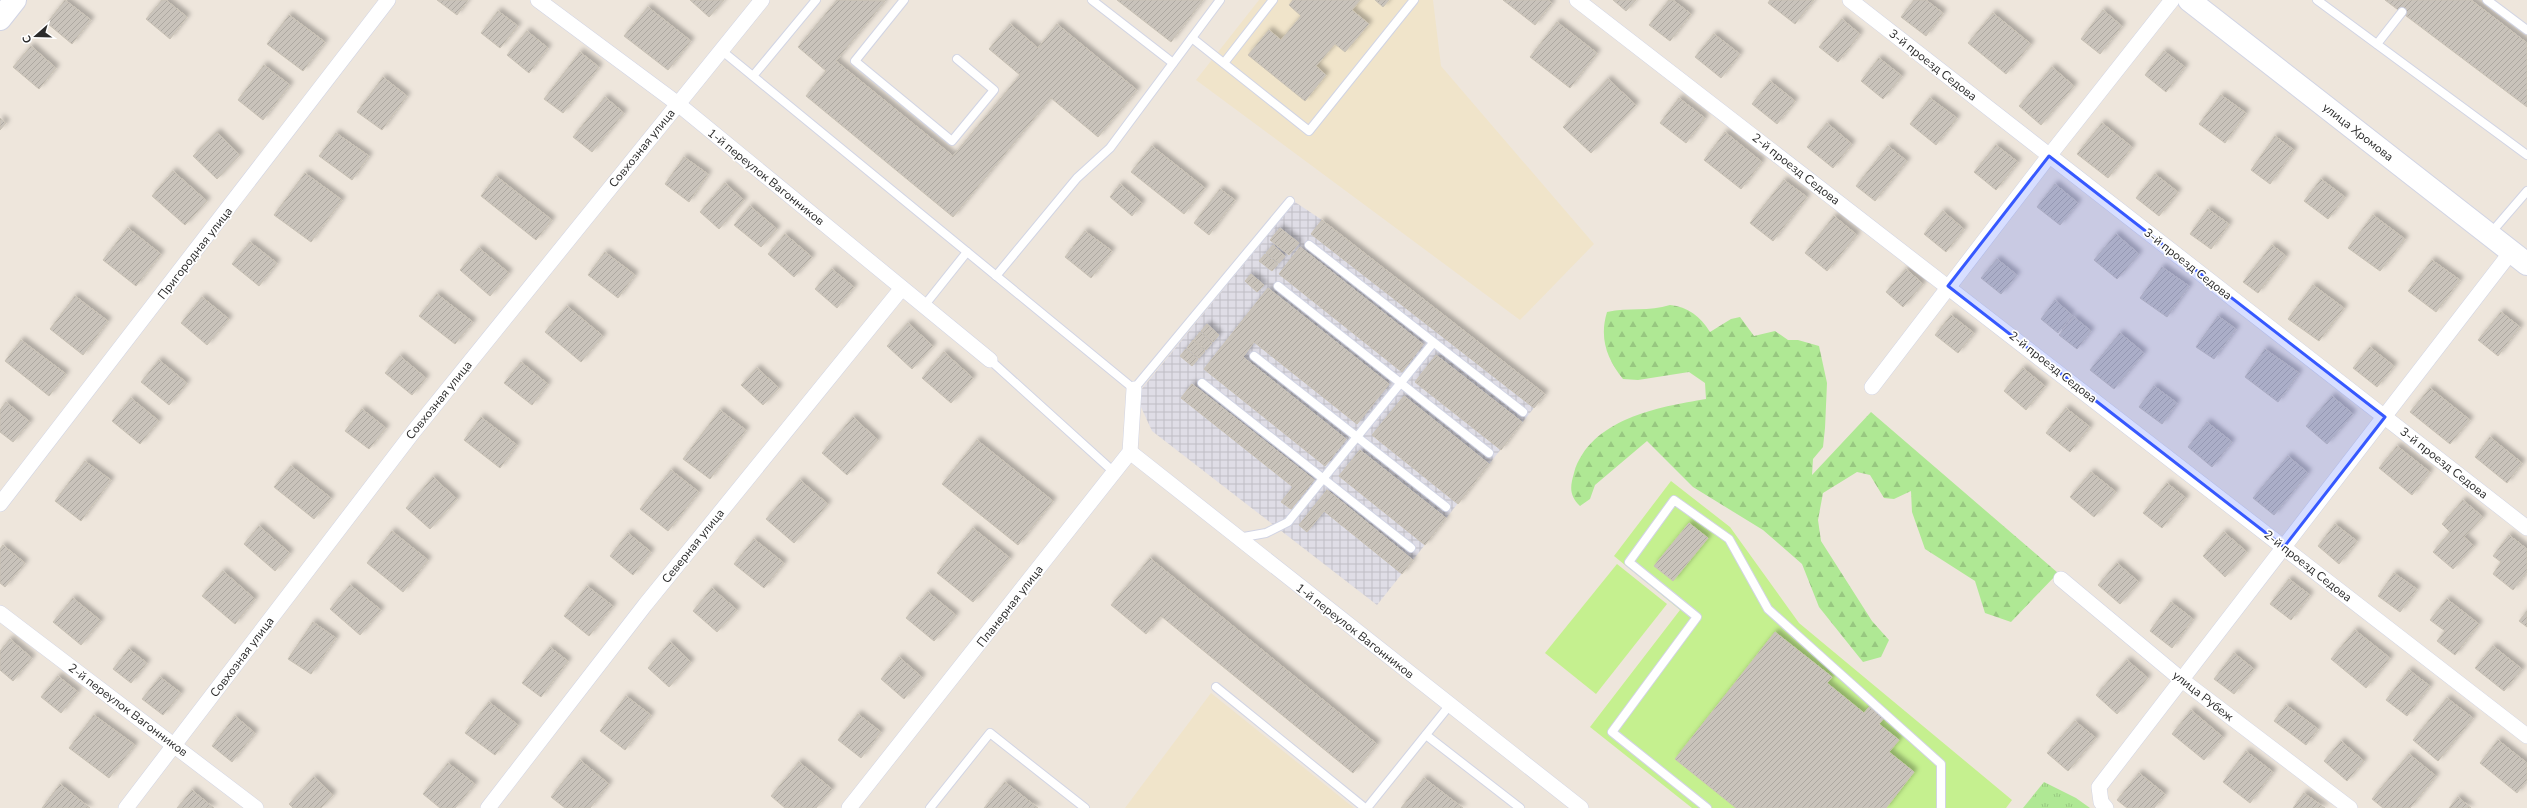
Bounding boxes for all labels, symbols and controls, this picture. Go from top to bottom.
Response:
north arrow [16,16,56,56]
street label: 3-й проезд Седова [1886,26,1980,104]
text: С [19,33,35,45]
street label: улица Хромова [2319,99,2397,165]
street label: Совхозная улица [605,105,679,191]
street label: 1-й переулок Вагонников [704,125,828,229]
street label: 2-й проезд Седова [1749,130,1843,208]
street label: Пригородная улица [154,204,236,302]
street label: 3-й проезд Седова [2141,225,2235,303]
street label: 2-й проезд Седова [2006,328,2100,406]
street label: Совхозная улица [402,357,476,443]
street label: 3-й проезд Седова [2397,424,2491,502]
street label: Северная улица [658,506,728,586]
street label: 2-й проезд Седова [2261,527,2355,605]
street label: Планерная улица [973,562,1047,650]
street label: 1-й переулок Вагонников [1293,580,1418,682]
street label: Совхозная улица [206,613,278,701]
street label: 2-й переулок Вагонников [65,660,191,761]
street label: улица Рубеж [2169,667,2237,725]

